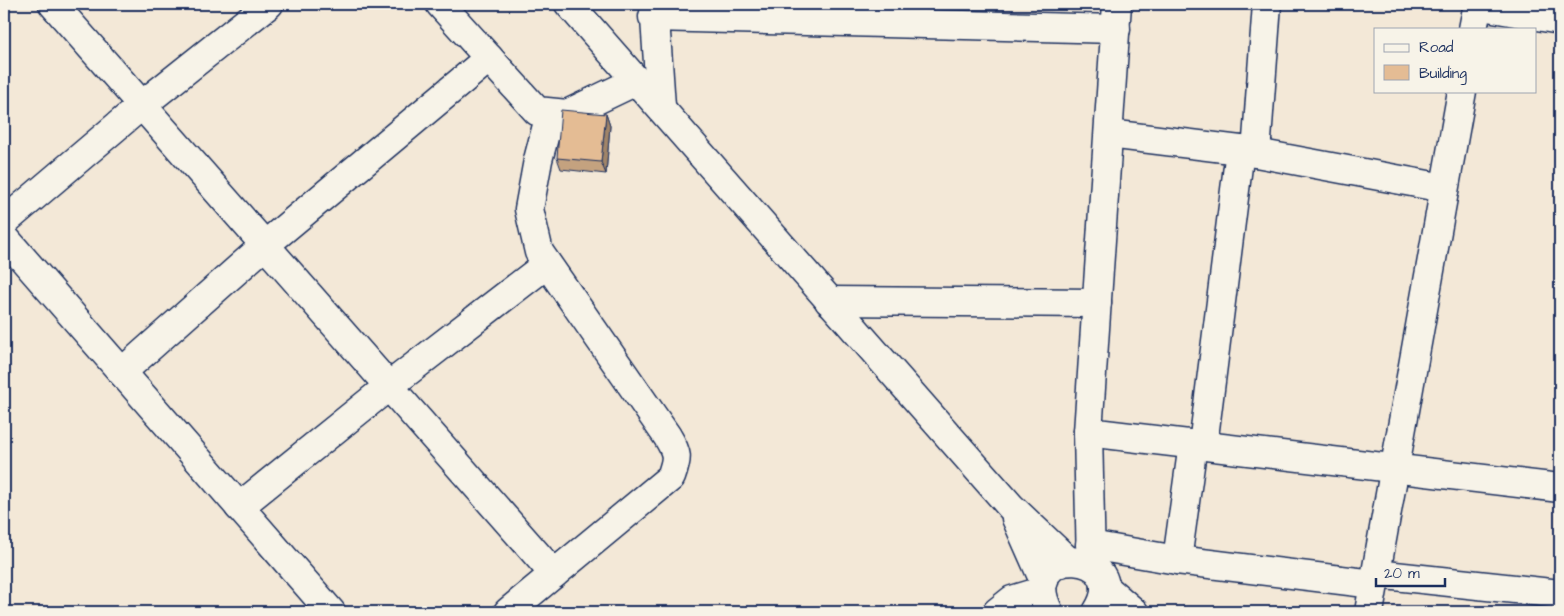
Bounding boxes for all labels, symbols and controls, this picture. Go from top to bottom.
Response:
legend [1374,28,1536,92]
text: Road [1419,37,1454,58]
text: Building [1419,63,1467,85]
scale bar [1376,556,1445,588]
text: 20 m [1384,563,1420,584]

